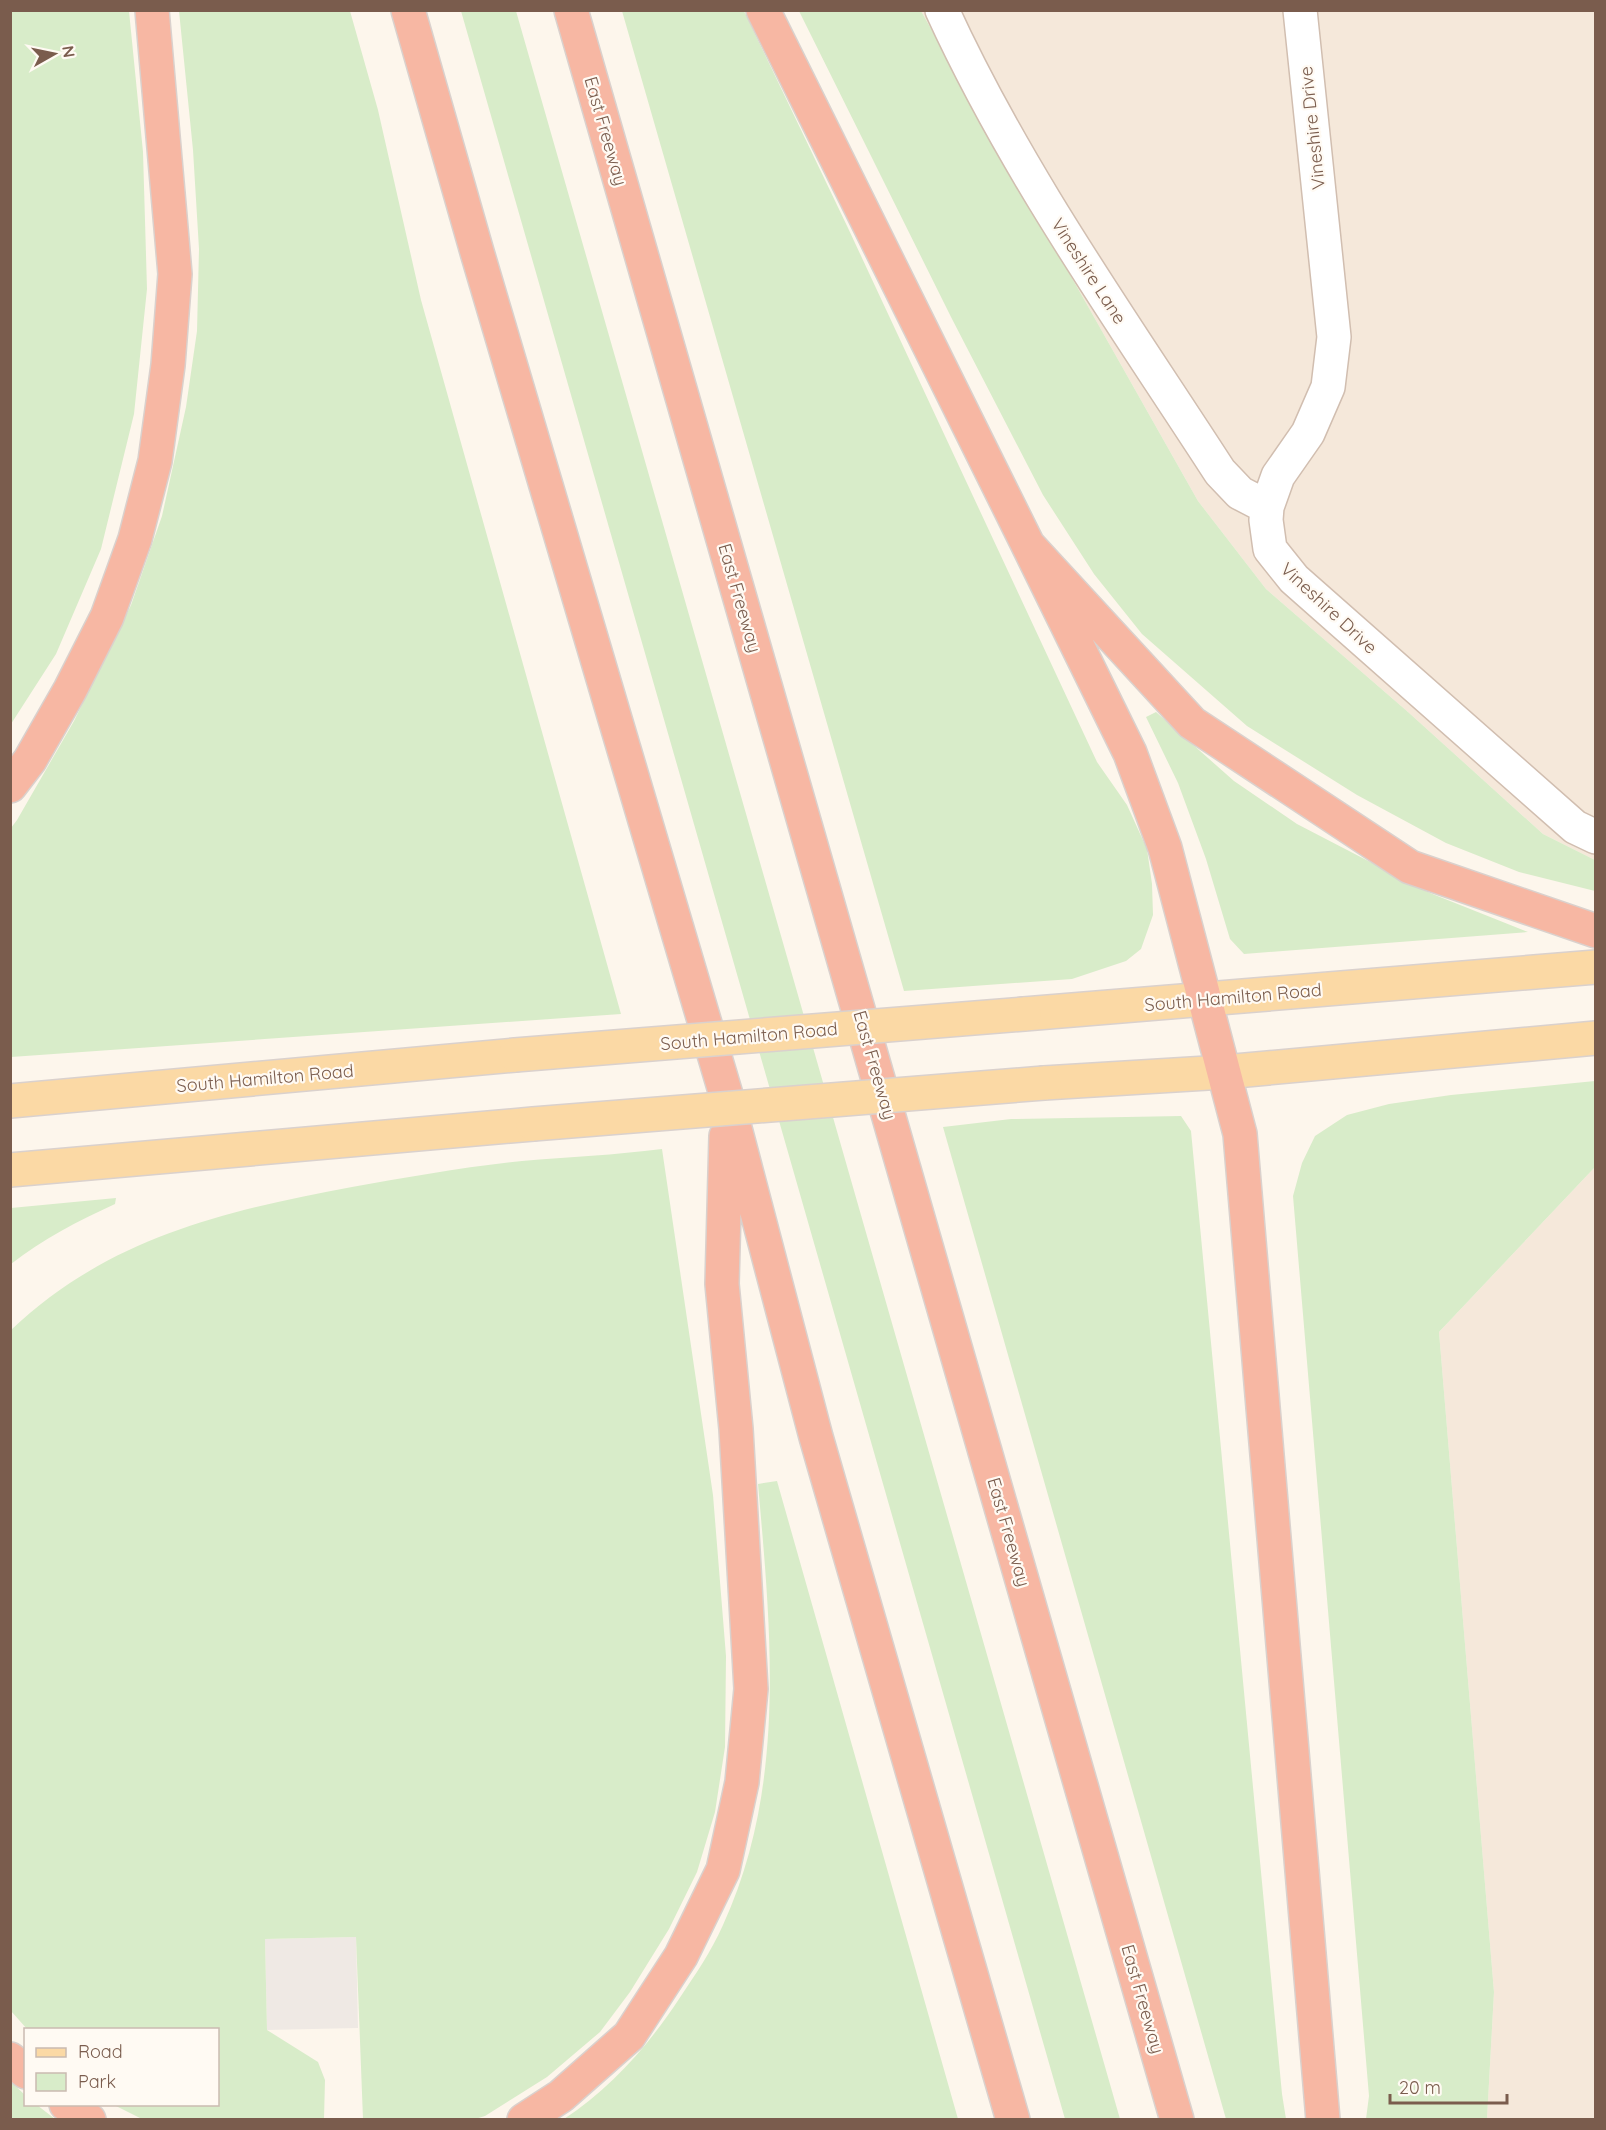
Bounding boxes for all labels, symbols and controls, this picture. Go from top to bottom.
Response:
north arrow [24,24,84,84]
text: N [58,44,80,59]
street label: Vineshire Drive [1294,65,1330,191]
street label: East Freeway [579,74,633,188]
street label: Vineshire Lane [1046,214,1132,328]
street label: East Freeway [713,541,767,655]
street label: Vineshire Drive [1276,557,1382,659]
street label: South Hamilton Road [1144,978,1322,1016]
street label: East Freeway [848,1008,902,1122]
street label: South Hamilton Road [660,1017,838,1055]
street label: South Hamilton Road [176,1059,354,1097]
street label: East Freeway [982,1475,1036,1589]
street label: East Freeway [1116,1942,1170,2056]
legend [24,2028,219,2106]
text: Road [78,2040,123,2063]
scale bar [1390,2067,1507,2105]
text: Park [78,2070,116,2093]
text: 20 m [1399,2076,1441,2099]

